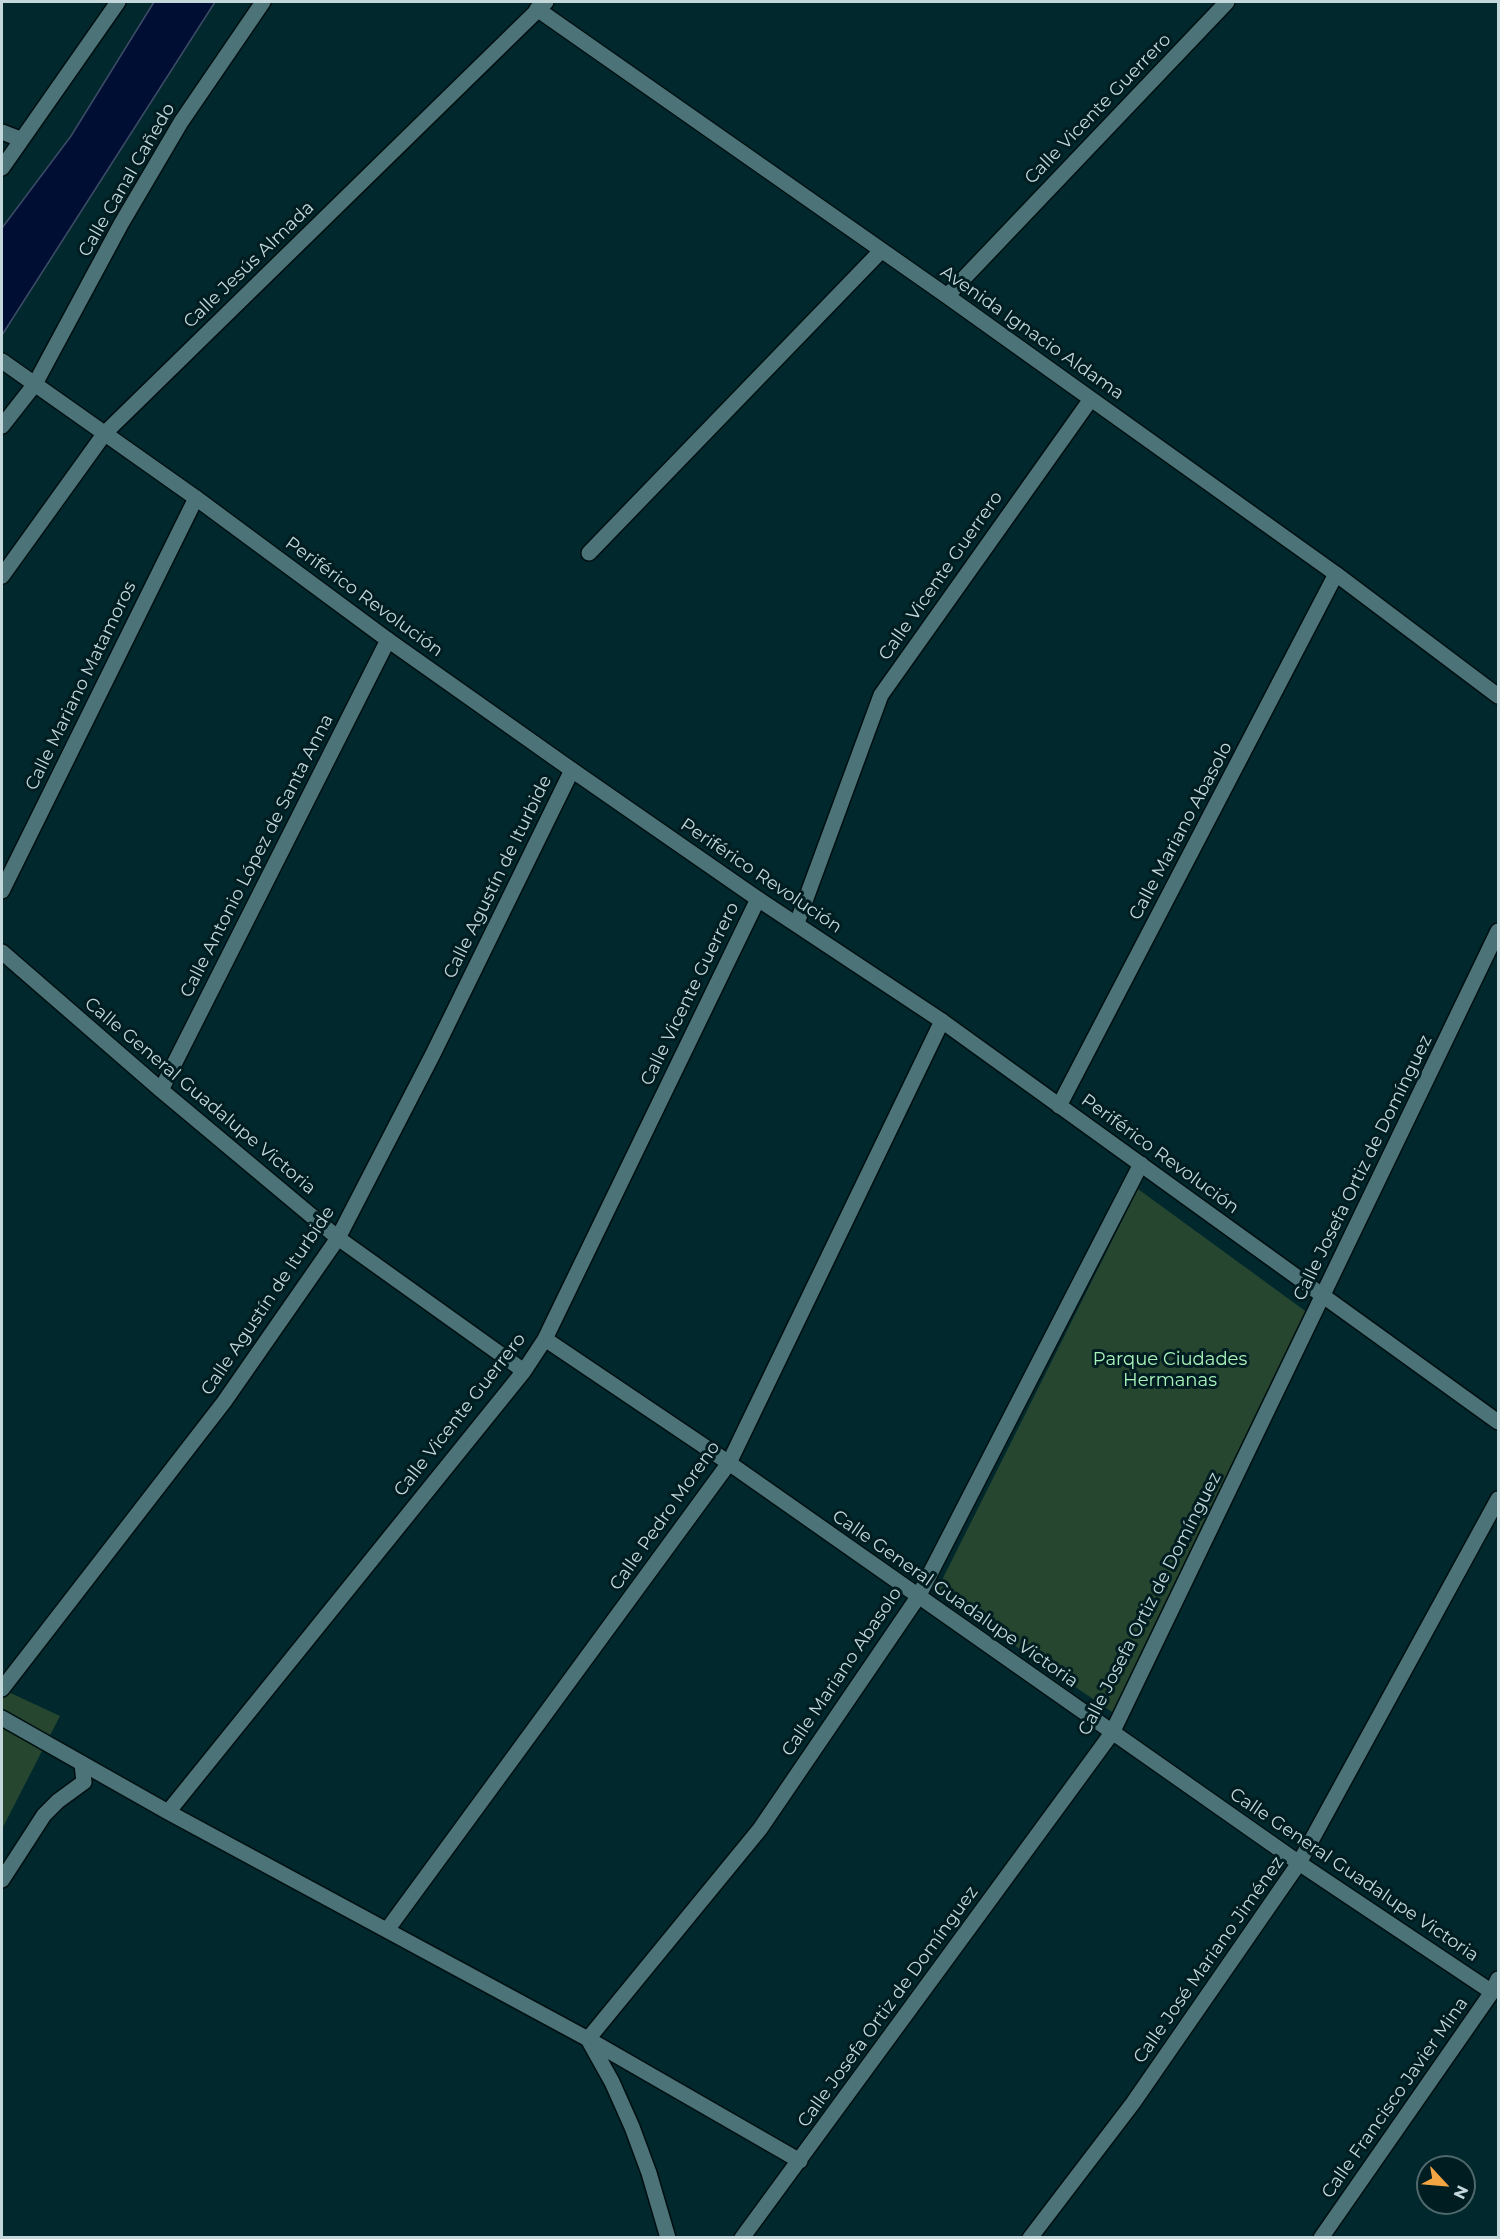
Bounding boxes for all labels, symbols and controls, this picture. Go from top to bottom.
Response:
street label: Calle Vicente Guerrero [1020,29,1176,189]
street label: Calle Canal Cañedo [74,99,180,261]
street label: Calle Jesús Almada [179,197,319,333]
street label: Avenida Ignacio Aldama [936,261,1128,405]
street label: Calle Vicente Guerrero [874,487,1008,665]
street label: Periférico Revolución [281,532,447,662]
street label: Calle Mariano Matamoros [21,578,141,794]
street label: Calle Antonio López de Santa Anna [176,711,338,1001]
street label: Calle Mariano Abasolo [1125,738,1237,924]
street label: Calle Agustín de Iturbide [439,772,557,982]
street label: Periférico Revolución [676,814,846,938]
street label: Calle Vicente Guerrero [636,899,744,1089]
street label: Calle General Guadalupe Victoria [80,993,320,1199]
street label: Calle Josefa Ortiz de Domínguez [1289,1032,1437,1304]
street label: Periférico Revolución [1077,1089,1243,1219]
street label: Calle Agustín de Iturbide [197,1202,339,1400]
street label: Calle Vicente Guerrero [390,1329,530,1501]
park label: Parque Ciudades Hermanas [1093,1349,1247,1392]
street label: Calle Pedro Moreno [605,1437,725,1595]
street label: Calle Josefa Ortiz de Domínguez [1074,1469,1226,1739]
street label: Calle General Guadalupe Victoria [828,1505,1082,1693]
street label: Calle Mariano Abasolo [777,1584,907,1760]
street label: Calle General Guadalupe Victoria [1226,1783,1482,1967]
street label: Calle José Mariano Jiménez [1129,1852,1289,2068]
street label: Calle Josefa Ortiz de Domínguez [793,1882,983,2132]
street label: Calle Francisco Javier Mina [1317,1993,1473,2203]
north arrow [1416,2155,1476,2215]
text: N [1449,2182,1472,2202]

